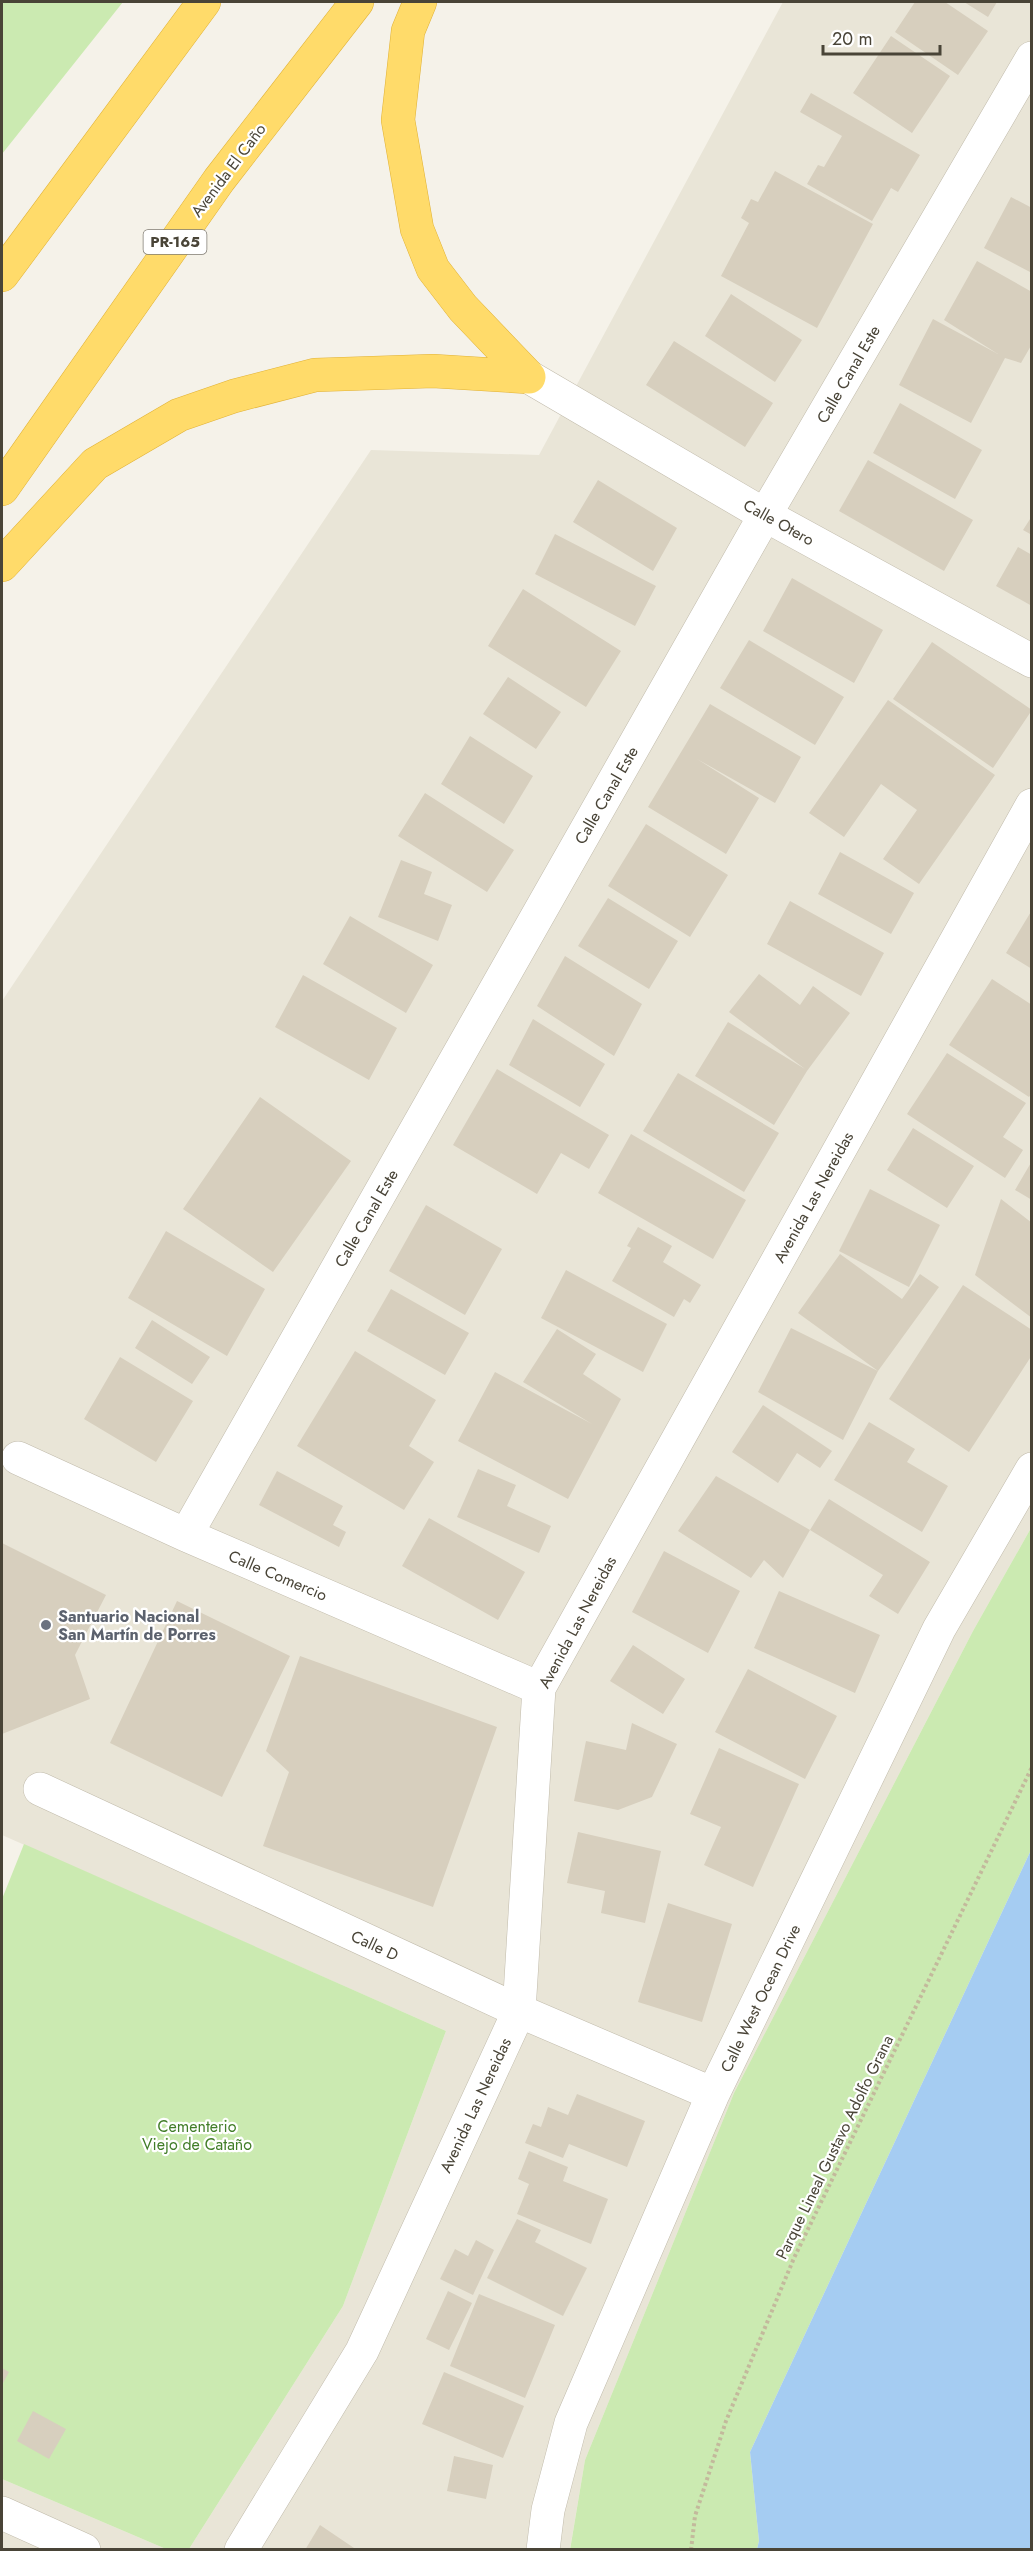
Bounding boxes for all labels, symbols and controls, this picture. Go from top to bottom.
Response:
scale bar [823,18,940,56]
text: 20 m [832,26,872,52]
street label: Avenida El Caño [185,118,271,222]
road number: PR-165 [144,230,207,254]
street label: Calle Canal Este [811,321,886,427]
street label: Calle Otero [739,494,819,551]
street label: Calle Canal Este [569,742,644,848]
street label: Avenida Las Nereidas [768,1128,859,1267]
street label: Calle Canal Este [329,1165,404,1271]
street label: Calle Comercio [225,1544,331,1607]
street label: Avenida Las Nereidas [533,1552,622,1692]
place label: Santuario Nacional San Martín de Porres [58,1605,216,1646]
marker: Santuario Nacional San Martín de Porres [39,1618,53,1632]
street label: Calle West Ocean Drive [715,1920,806,2076]
street label: Calle D [347,1924,402,1966]
street label: Parque Lineal Gustavo Adolfo Grana [770,2031,899,2263]
street label: Avenida Las Nereidas [434,2034,517,2177]
park label: Cementerio Viejo de Cataño [142,2115,252,2156]

